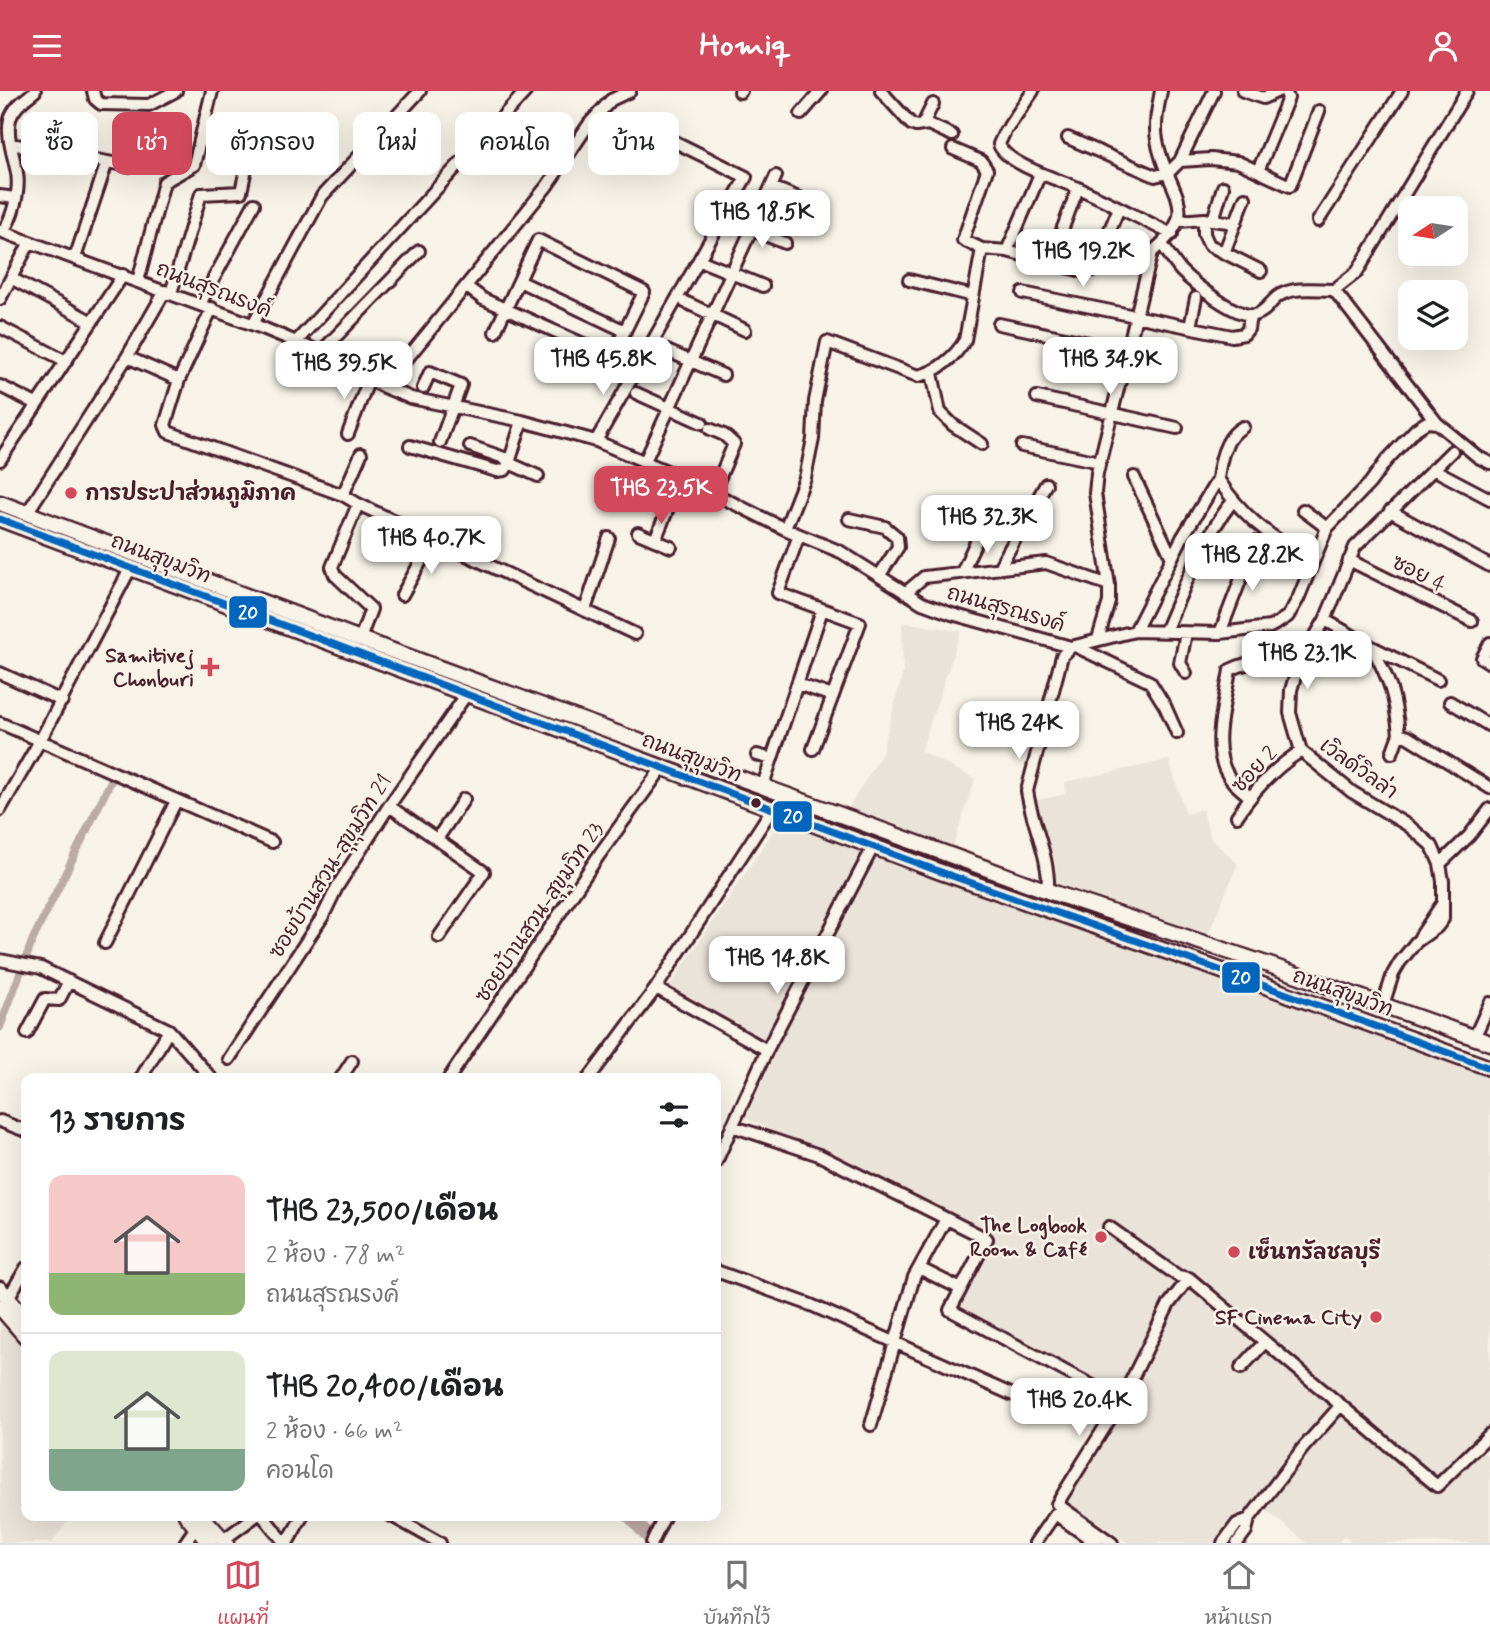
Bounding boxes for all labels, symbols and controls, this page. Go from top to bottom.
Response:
text: Homiq [699,25,791,67]
icon: menu [28,27,66,65]
icon: person [1424,27,1462,65]
chip: ซื้อ [21,112,98,175]
chip: เช่า [112,112,192,175]
chip: ตัวกรอง [206,112,339,175]
chip: ใหม่ [353,112,441,175]
chip: คอนโด [455,112,574,175]
chip: บ้าน [588,112,679,175]
pin: THB 18.5K [682,191,842,250]
north arrow [1398,196,1468,266]
map controls [1398,196,1468,350]
text: THB 18.5K [710,198,814,228]
pin: THB 19.2K [1003,229,1163,289]
text: THB 19.2K [1032,237,1134,267]
street label: ถนนสุรณรงค์ [152,255,275,326]
button: layers [1398,280,1468,350]
pin: THB 45.8K [523,337,683,397]
pin: THB 34.9K [1030,337,1190,397]
pin: THB 39.5K [264,341,424,401]
text: THB 45.8K [550,345,656,375]
text: THB 34.9K [1059,345,1161,375]
text: THB 39.5K [292,349,397,379]
pin: THB 23.5K [581,467,741,526]
text: THB 23.5K [610,474,712,504]
place label: การประปาส่วนภูมิภาค [85,478,296,508]
marker: การประปาส่วนภูมิภาค [63,485,79,501]
pin: THB 32.3K [907,496,1067,555]
text: THB 32.3K [937,503,1037,533]
pin: THB 40.7K [351,517,511,576]
text: THB 40.7K [377,524,485,554]
street label: ถนนสุขุมวิท [106,527,215,592]
pin: THB 28.2K [1172,533,1332,593]
text: THB 28.2K [1201,541,1303,571]
street label: ซอย 4 [1387,548,1450,599]
street label: ถนนสุรณรงค์ [943,579,1068,640]
line badge: 20 [228,595,268,629]
text: 20 [238,601,258,626]
pin: THB 23.1K [1227,631,1387,691]
text: THB 23.1K [1258,639,1356,669]
place label: Samitivej Chonburi [105,642,194,694]
marker: Samitivej Chonburi [200,657,220,677]
pin: THB 24K [954,701,1084,761]
text: THB 24K [975,709,1063,739]
street label: ถนนสุขุมวิท [637,726,746,791]
street label: เวิลด์วิลล่า [1314,732,1403,806]
street label: ซอย 2 [1226,740,1284,799]
street label: ซอยบ้านสวน-สุขุมวิท 21 [263,769,400,964]
unlabelled marker [749,796,763,810]
line badge: 20 [772,800,813,833]
text: 20 [783,805,803,830]
street label: ซอยบ้านสวน-สุขุมวิท 23 [469,817,612,1009]
pin: THB 14.8K [697,937,857,996]
text: THB 14.8K [725,944,829,974]
line badge: 20 [1221,961,1261,994]
street label: ถนนสุขุมวิท [1288,962,1397,1025]
text: 20 [1231,966,1251,991]
icon: filters [655,1096,693,1134]
text: 13 รายการ [49,1102,186,1141]
text: THB 23,500/เดือน [266,1192,498,1231]
icon: home [105,1203,189,1287]
place label: The Logbook Room & Café [970,1212,1088,1264]
marker: The Logbook Room & Café [1093,1229,1109,1245]
place label: เซ็นทรัลชลบุรี [1248,1237,1381,1268]
text: 2 ห้อง · 78 m² [266,1241,405,1271]
marker: เซ็นทรัลชลบุรี [1226,1244,1242,1260]
text: ถนนสุรณรงค์ [266,1281,399,1311]
place label: SF Cinema City [1215,1304,1362,1332]
marker: SF Cinema City [1368,1309,1384,1325]
text: THB 20,400/เดือน [266,1368,504,1407]
icon: home [105,1379,189,1463]
pin: THB 20.4K [999,1379,1159,1438]
text: THB 20.4K [1027,1386,1131,1416]
text: 2 ห้อง · 66 m² [266,1417,403,1447]
text: คอนโด [266,1457,334,1487]
tab: แผนที่ [217,1556,269,1631]
tab: บันทึกไว้ [703,1556,770,1631]
tab: หน้าแรก [1205,1556,1273,1631]

